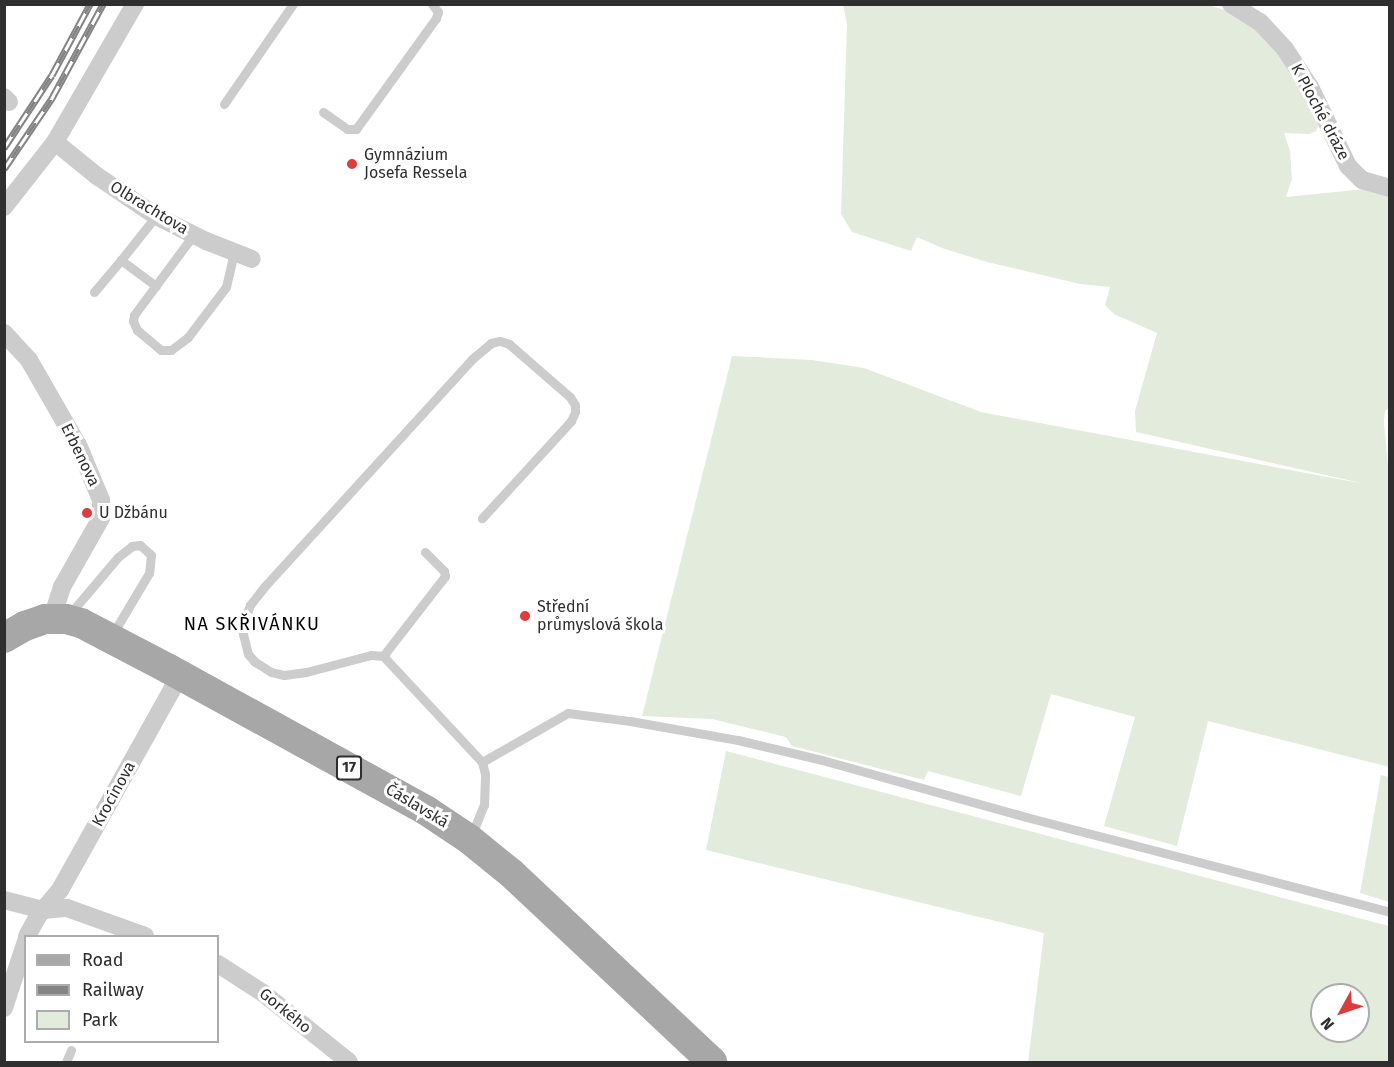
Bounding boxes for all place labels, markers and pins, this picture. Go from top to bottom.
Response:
place label: Gymnázium Josefa Ressela [364,145,467,183]
marker: Gymnázium Josefa Ressela [345,157,359,171]
place label: U Džbánu [99,503,168,523]
marker: U Džbánu [80,506,94,520]
place label: Střední průmyslová škola [537,597,663,635]
marker: Střední průmyslová škola [518,609,532,623]

